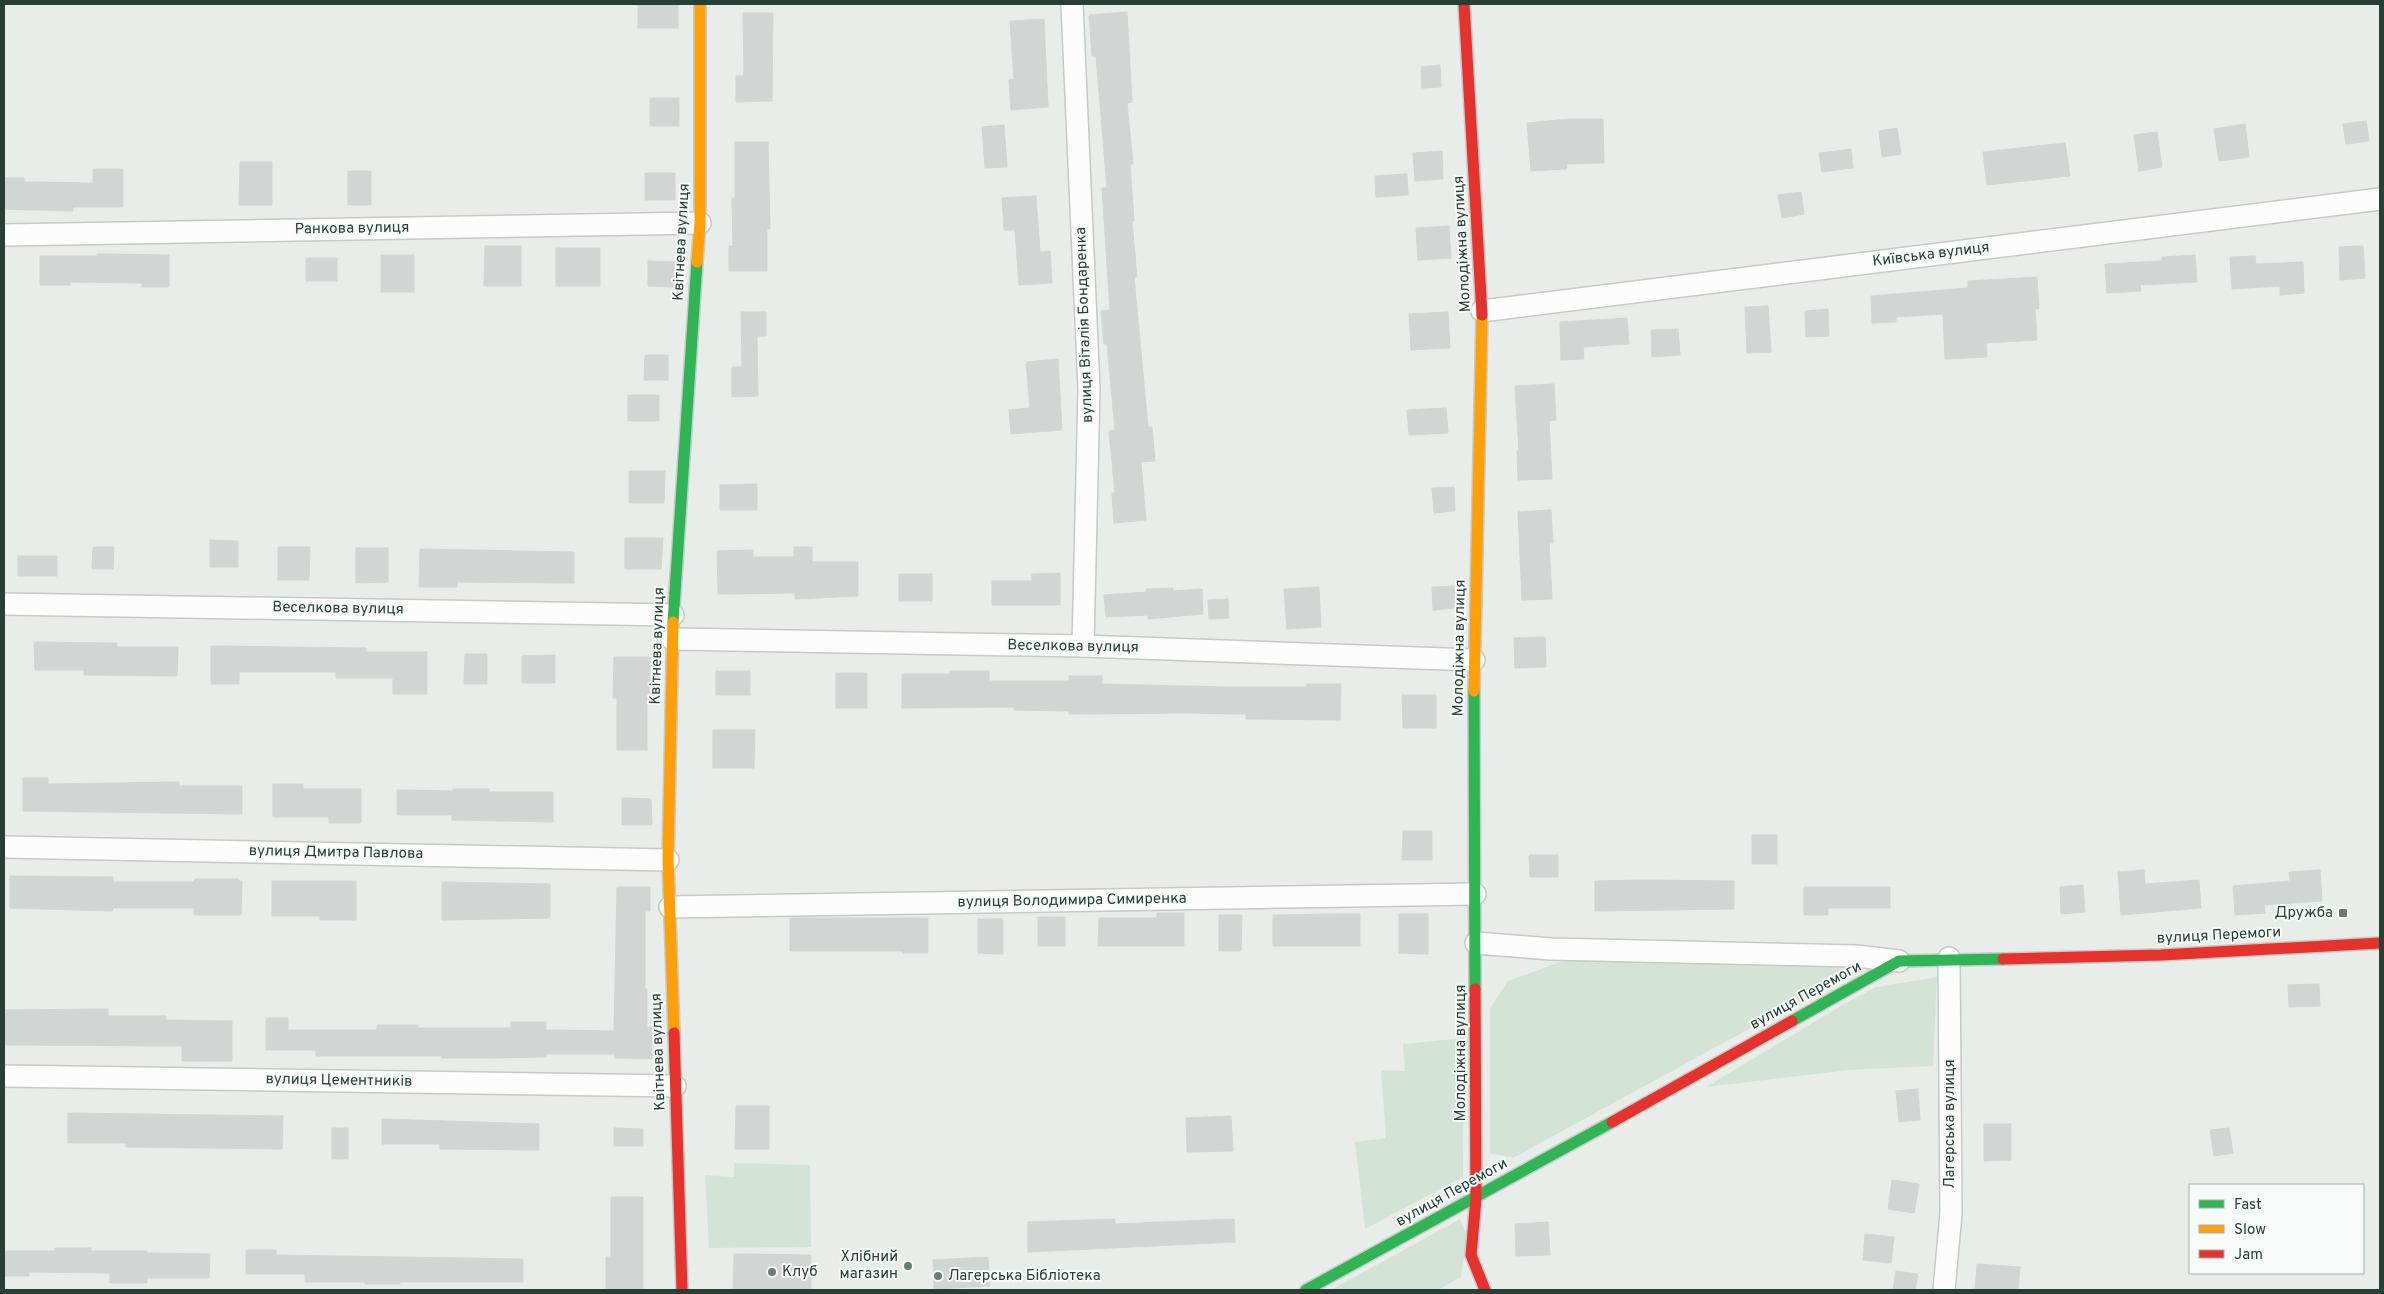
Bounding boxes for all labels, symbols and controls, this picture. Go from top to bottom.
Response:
street label: Молодіжна вулиця [1450,175,1476,313]
street label: Квітнева вулиця [669,183,695,301]
street label: Ранкова вулиця [295,219,409,239]
street label: вулиця Віталія Бондаренка [1072,227,1098,423]
street label: Київська вулиця [1871,238,1991,272]
street label: Молодіжна вулиця [1449,579,1471,717]
street label: Квітнева вулиця [646,587,670,705]
street label: Веселкова вулиця [272,598,404,620]
street label: Веселкова вулиця [1007,636,1139,658]
street label: вулиця Дмитра Павлова [249,842,423,864]
street label: вулиця Володимира Симиренка [957,890,1187,912]
place label: Дружба [2274,904,2333,923]
marker: Дружба [2337,907,2349,919]
street label: вулиця Перемоги [2156,923,2282,949]
street label: вулиця Перемоги [1747,958,1865,1034]
street label: Молодіжна вулиця [1452,985,1471,1121]
street label: Квітнева вулиця [647,993,671,1111]
street label: Лагерська вулиця [1941,1059,1960,1189]
street label: вулиця Цементників [265,1070,413,1092]
street label: вулиця Перемоги [1393,1155,1511,1231]
legend [2189,1184,2364,1274]
text: Fast [2234,1196,2262,1215]
text: Slow [2234,1221,2266,1240]
text: Jam [2234,1246,2263,1265]
place label: Хлібний магазин [840,1248,898,1284]
marker: Хлібний магазин [902,1260,914,1272]
place label: Клуб [782,1263,818,1282]
marker: Клуб [766,1266,778,1278]
place label: Лагерська Бібліотека [948,1267,1101,1286]
marker: Лагерська Бібліотека [932,1270,944,1282]

